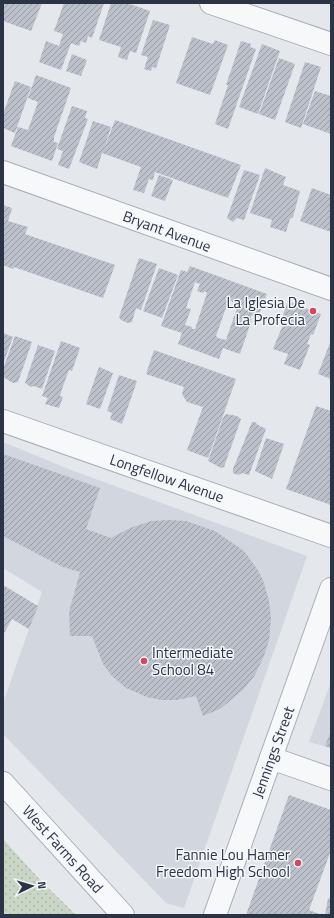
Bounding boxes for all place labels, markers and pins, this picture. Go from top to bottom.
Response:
place label: La Iglesia De La Profecia [226,291,305,331]
marker: La Iglesia De La Profecia [308,306,318,316]
place label: Intermediate School 84 [152,641,233,681]
marker: Intermediate School 84 [139,656,149,666]
place label: Fannie Lou Hamer Freedom High School [156,843,290,883]
marker: Fannie Lou Hamer Freedom High School [293,858,303,868]

